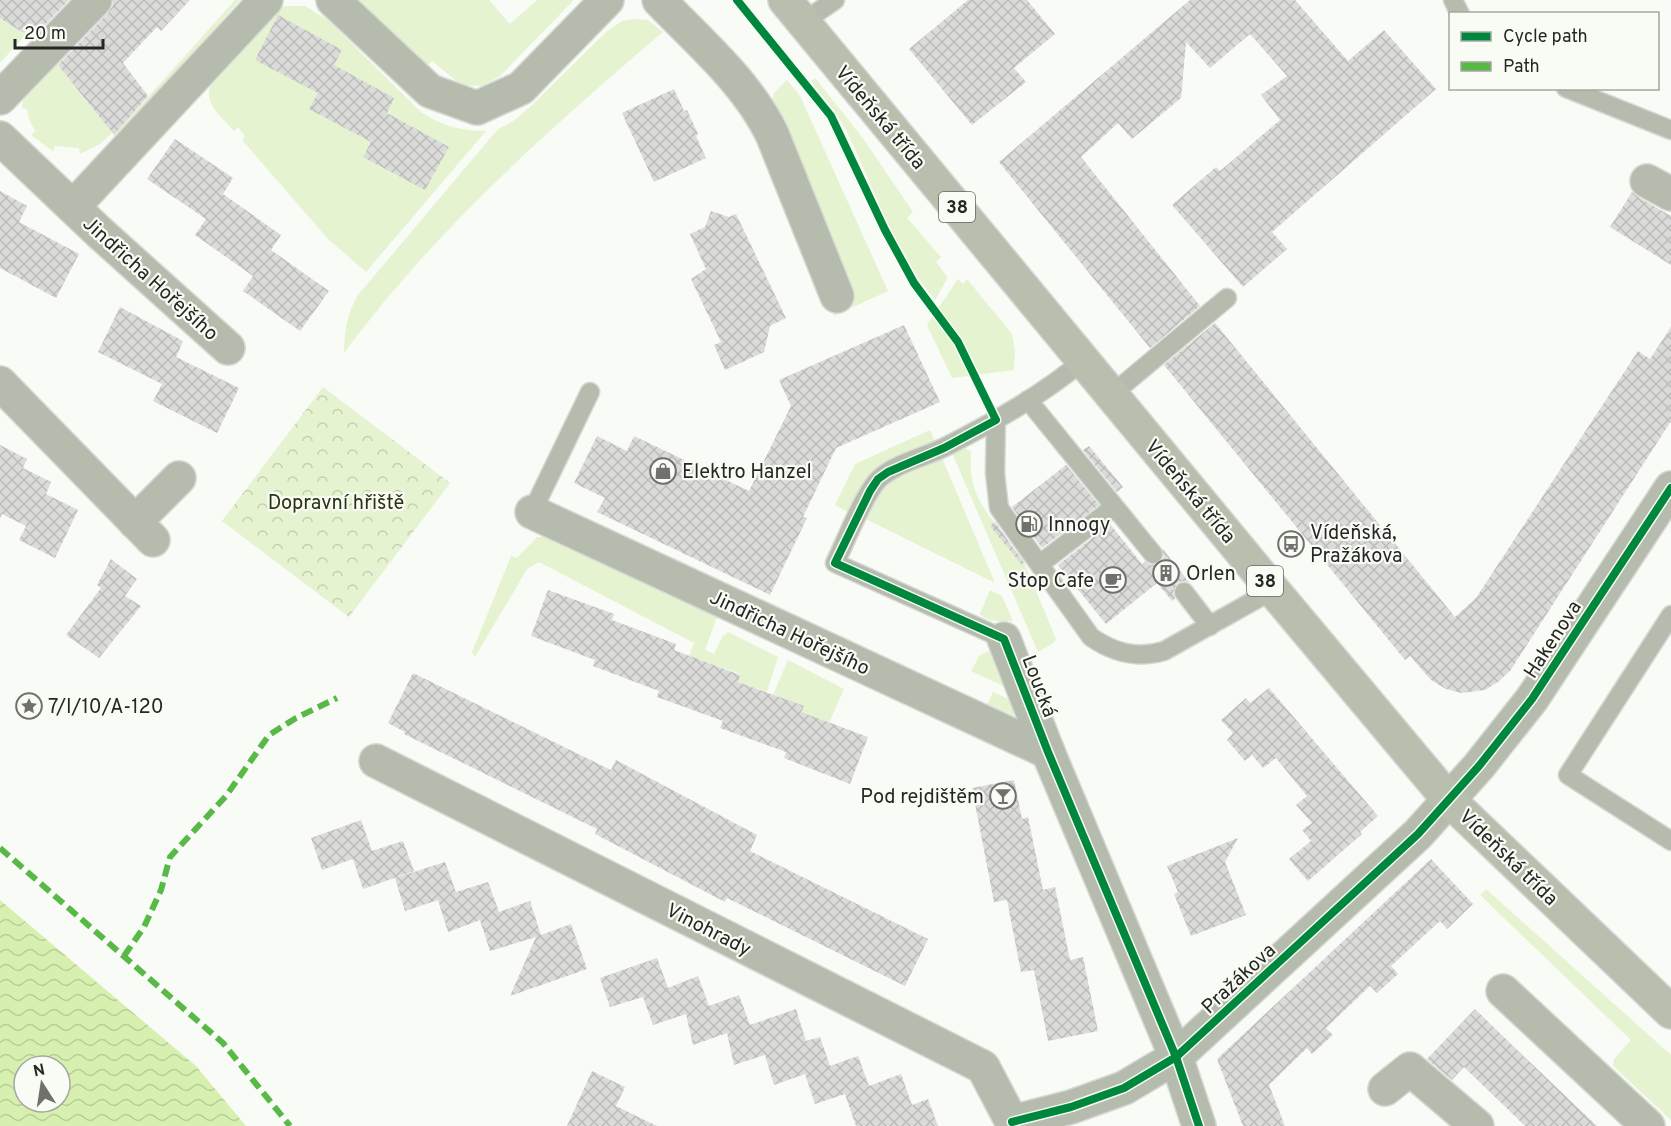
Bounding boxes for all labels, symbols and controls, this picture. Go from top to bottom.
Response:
scale bar [15,12,104,50]
legend [1449,12,1659,90]
text: 20 m [24,23,66,46]
text: Cycle path [1503,26,1588,49]
text: Path [1503,56,1540,79]
street label: Vídeňská třída [828,61,931,176]
road number: 38 [939,192,975,222]
street label: Jindřicha Hořejšího [76,212,223,347]
street label: Vídeňská třída [1138,435,1241,550]
shop icon: Elektro Hanzel [648,456,678,486]
place label: Elektro Hanzel [682,460,812,486]
park label: Dopravní hřiště [268,491,404,517]
fuel station icon: Innogy [1014,509,1044,539]
place label: Innogy [1048,513,1110,539]
place label: Vídeňská, Pražákova [1310,521,1403,570]
bus stop icon: Vídeňská, Pražákova [1276,529,1306,559]
building icon: Orlen [1151,558,1181,588]
place label: Orlen [1186,562,1236,588]
cafe icon: Stop Cafe [1098,565,1128,595]
road number: 38 [1247,566,1283,596]
place label: Stop Cafe [1007,569,1094,595]
street label: Jindřicha Hořejšího [705,585,873,682]
street label: Hakenova [1519,596,1589,684]
street label: Loucká [1014,652,1062,722]
place icon: 7/I/10/A-120 [14,691,44,721]
place label: 7/I/10/A-120 [48,695,164,721]
bar icon: Pod rejdištěm [988,781,1018,811]
place label: Pod rejdištěm [860,785,984,811]
street label: Vídeňská třída [1453,805,1563,912]
street label: Vinohrady [661,898,755,963]
street label: Pražákova [1197,938,1282,1021]
north arrow [12,1054,72,1114]
text: N [32,1060,47,1082]

